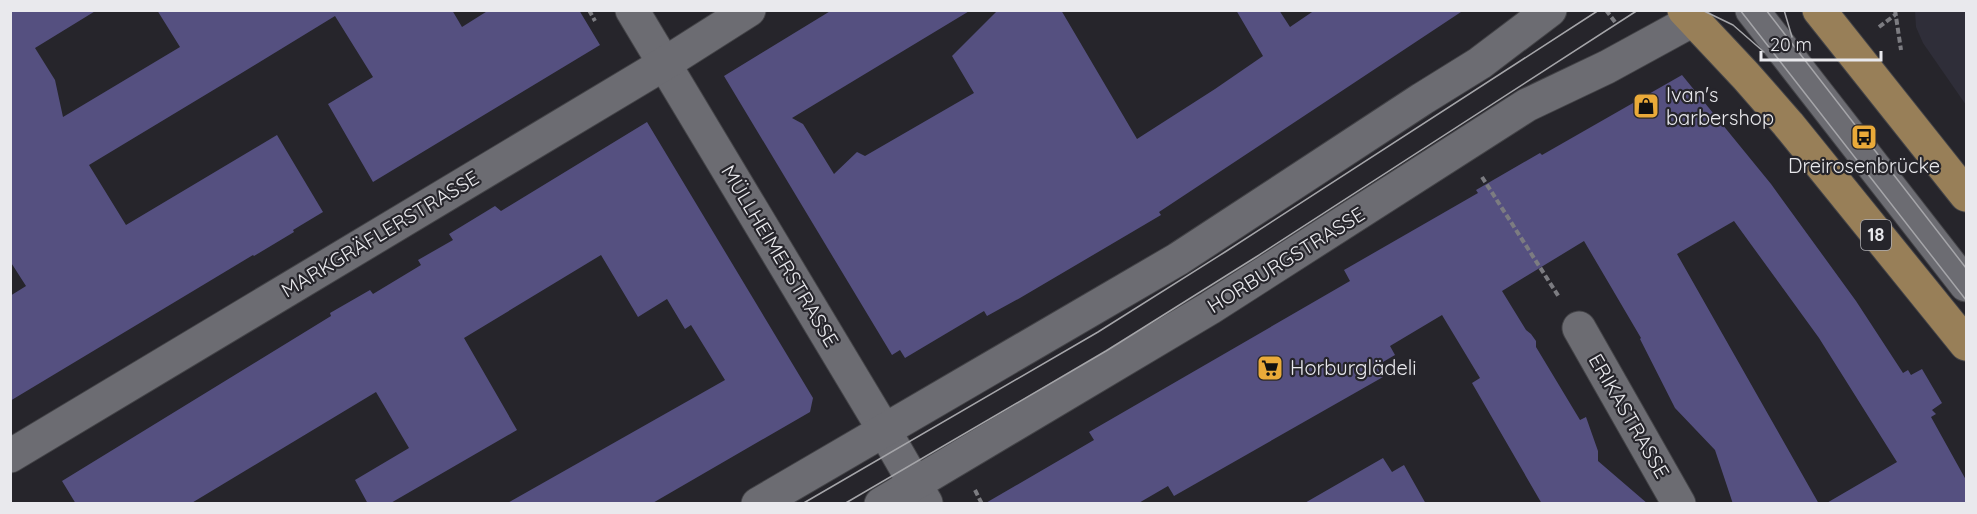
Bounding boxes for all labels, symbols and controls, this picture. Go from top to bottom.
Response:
scale bar [1761,24,1881,62]
text: 20 m [1770,33,1812,56]
place label: Ivan's barbershop [1666,82,1774,130]
shop icon: Ivan's barbershop [1631,91,1661,121]
bus stop icon: Dreirosenbrücke [1849,122,1879,152]
place label: Dreirosenbrücke [1788,153,1940,178]
street label: MÜLLHEIMERSTRASSE [716,160,845,351]
street label: MARKGRÄFLERSTRASSE [276,165,483,303]
street label: HORBURGSTRASSE [1202,201,1369,318]
road number: 18 [1861,220,1891,250]
street label: ERIKASTRASSE [1584,349,1675,482]
supermarket icon: Horburglädeli [1255,353,1285,383]
place label: Horburglädeli [1290,355,1417,380]

